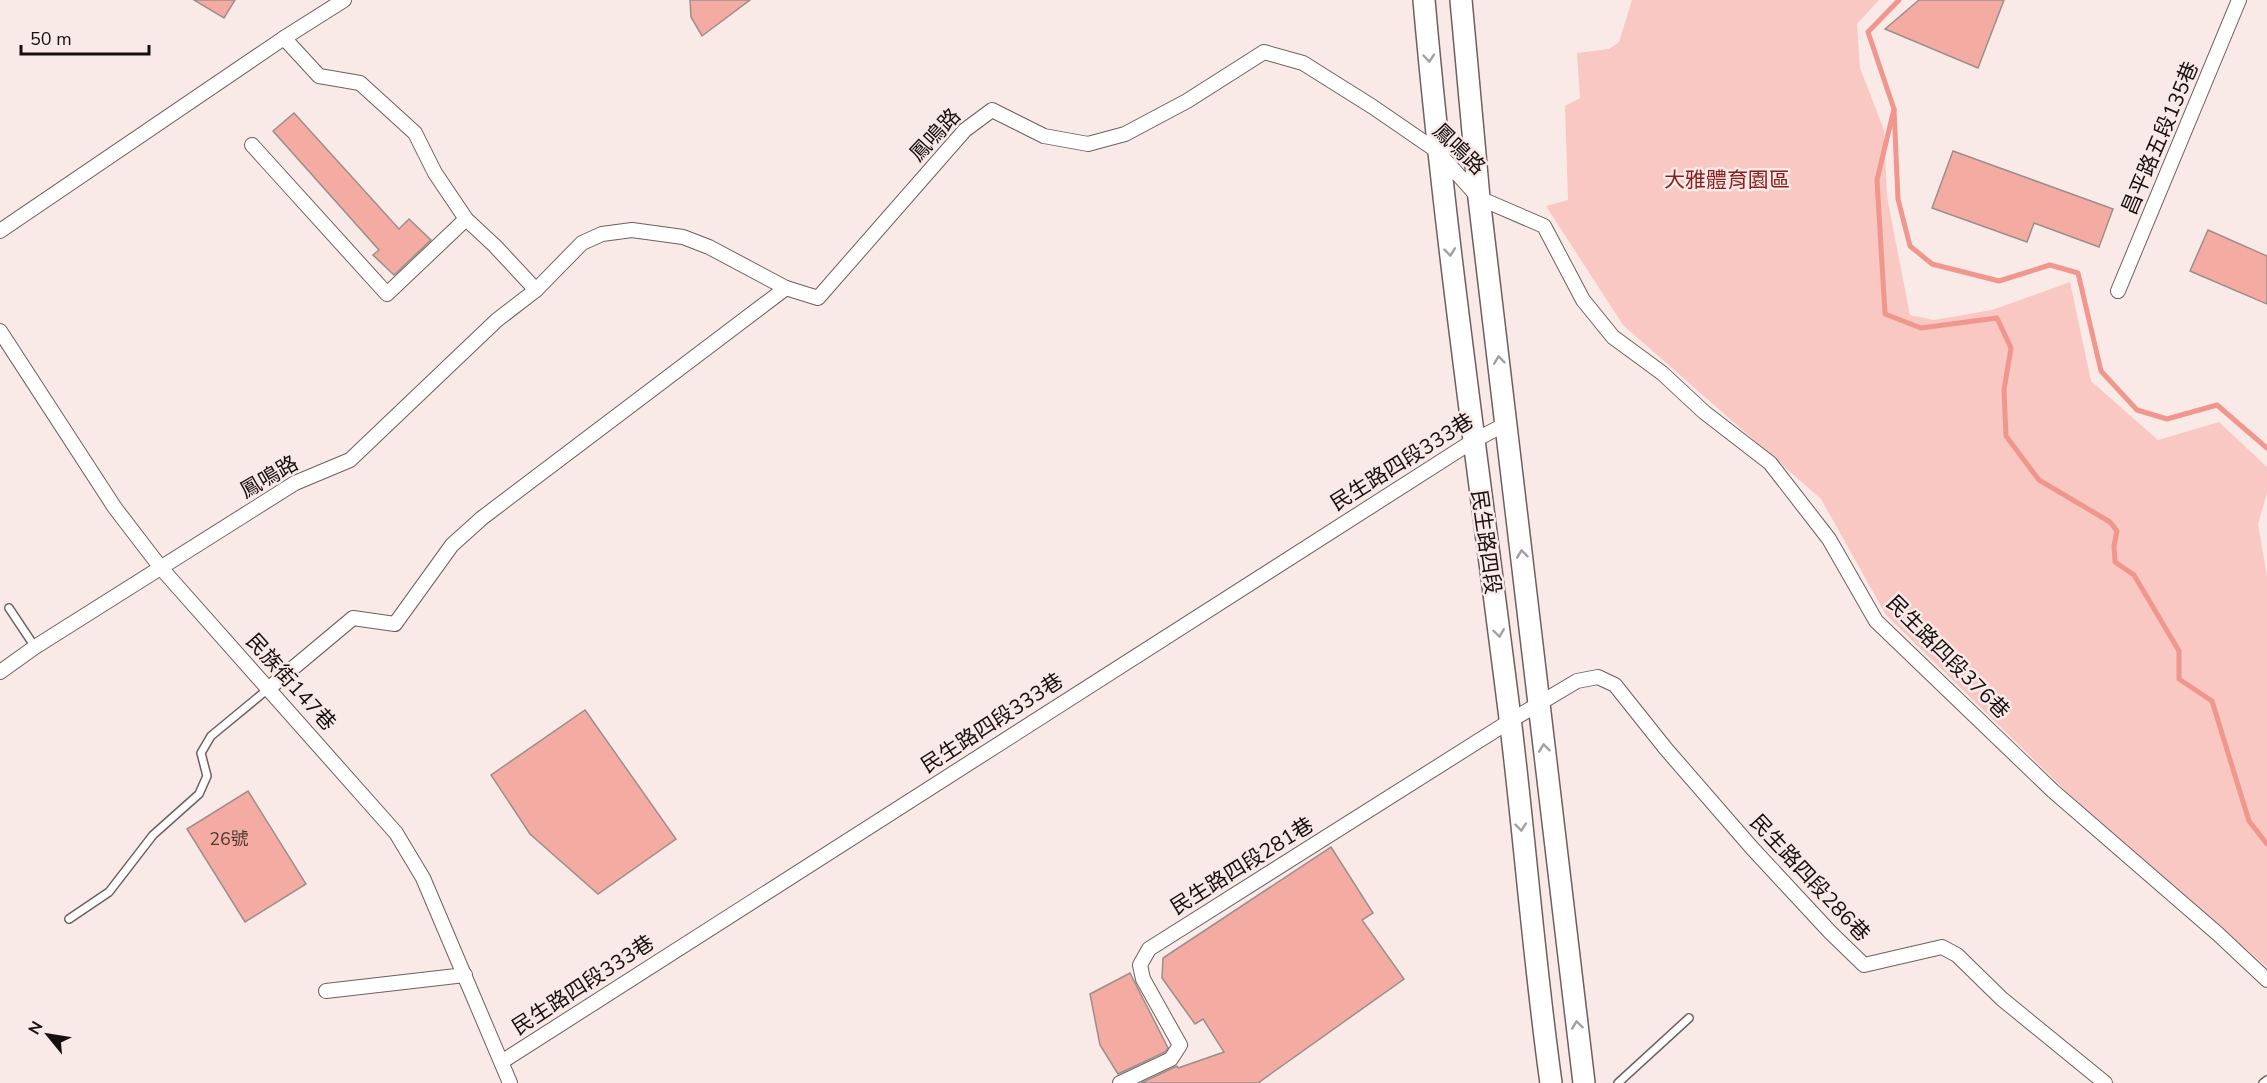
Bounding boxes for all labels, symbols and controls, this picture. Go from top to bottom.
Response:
scale bar [21,18,148,56]
text: 50 m [30,27,72,51]
one-way arrow [1422,54,1435,63]
street label: 昌平路五段135巷 [2115,57,2205,219]
street label: 鳳鳴路 [903,102,967,168]
street label: 鳳鳴路 [1427,117,1491,181]
park label: 大雅體育園區 [1664,166,1790,194]
one-way arrow [1443,248,1455,257]
one-way arrow [1493,356,1505,365]
street label: 民生路四段333巷 [1325,407,1479,517]
street label: 鳳鳴路 [235,449,303,505]
street label: 民生路四段 [1465,488,1507,596]
one-way arrow [1516,550,1528,559]
street label: 民生路四段376巷 [1880,589,2016,725]
street label: 民族街147巷 [240,627,342,737]
one-way arrow [1492,628,1504,638]
street label: 民生路四段333巷 [916,667,1068,779]
one-way arrow [1539,743,1551,752]
street label: 民生路四段286巷 [1744,809,1876,947]
street label: 民生路四段281巷 [1165,811,1319,921]
one-way arrow [1514,822,1527,831]
house number: 26號 [209,827,249,851]
street label: 民生路四段333巷 [507,929,659,1041]
north arrow [18,1005,78,1065]
text: N [23,1017,48,1039]
one-way arrow [1571,1020,1584,1029]

